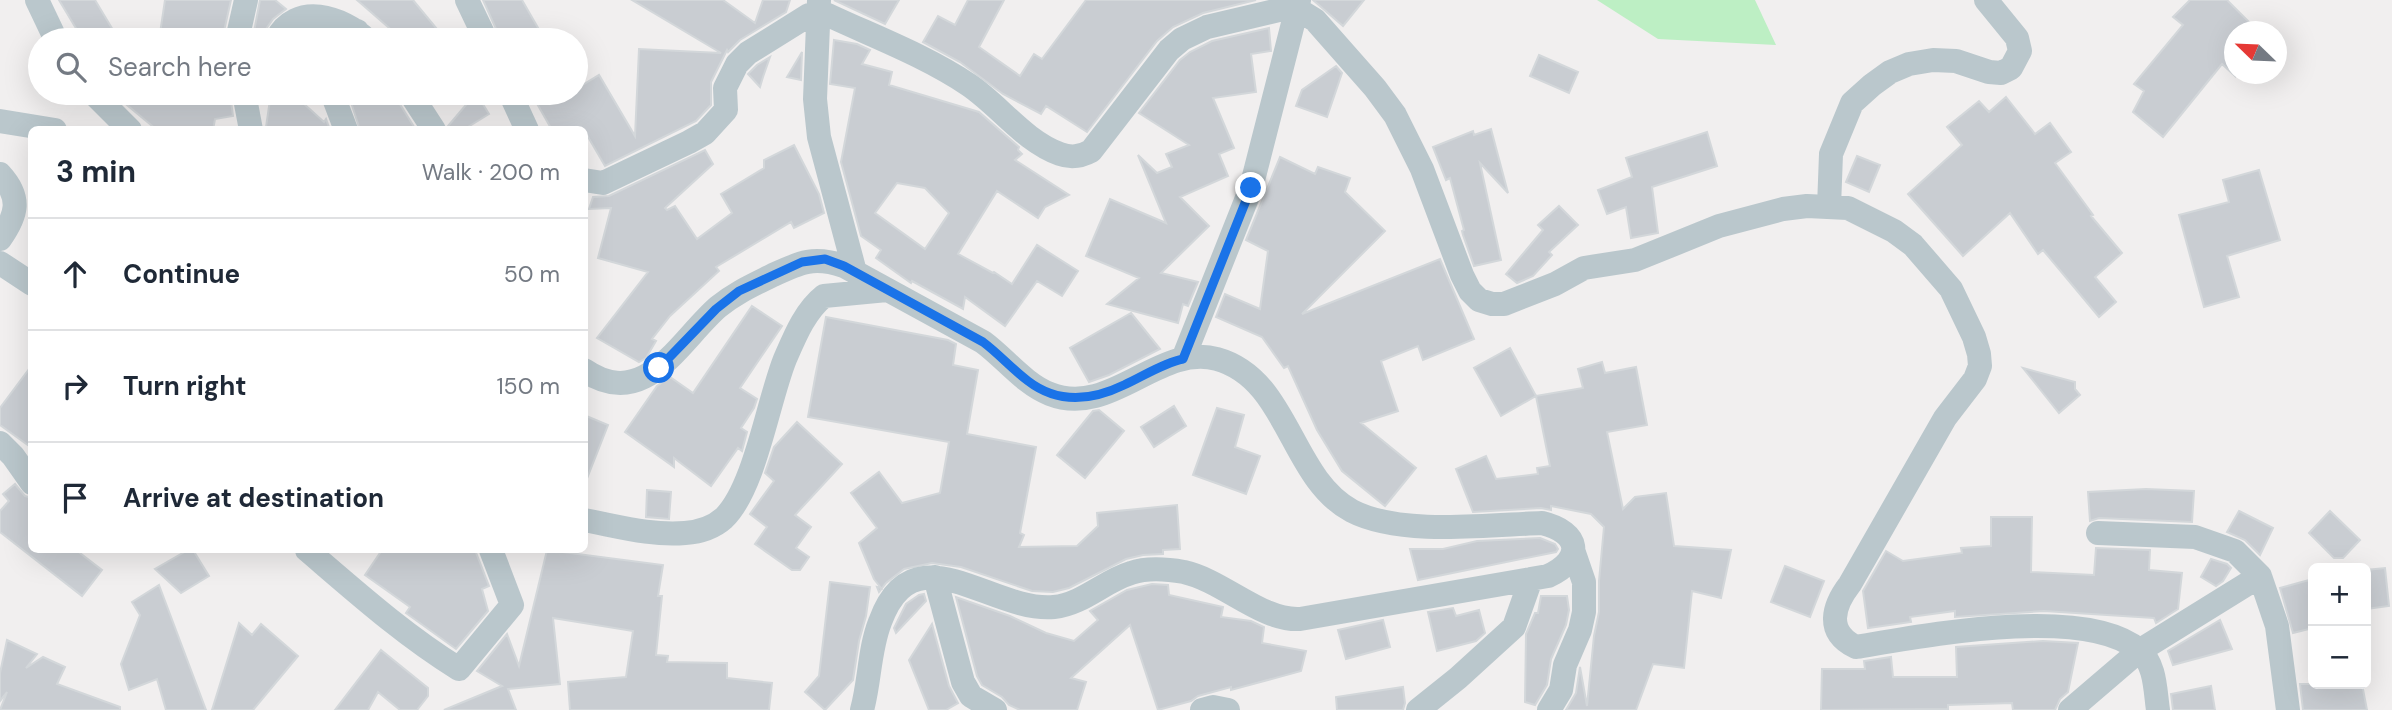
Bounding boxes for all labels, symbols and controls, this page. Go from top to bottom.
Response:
north arrow [2224,21,2287,84]
search box [28,28,588,105]
icon: search [52,48,90,86]
text: Search here [108,50,251,84]
text: 3 min [56,152,136,191]
text: Walk · 200 m [422,157,560,187]
route end [1235,172,1266,203]
icon: ahead [56,255,94,293]
text: Continue [123,257,240,291]
text: 50 m [504,259,560,289]
route start [643,352,674,383]
icon: right [56,367,94,405]
text: Turn right [123,369,247,403]
text: 150 m [496,371,560,401]
icon: arrive [56,479,94,517]
text: Arrive at destination [123,481,384,515]
map controls [2308,563,2371,689]
button: + [2308,563,2371,626]
button: − [2308,626,2371,689]

